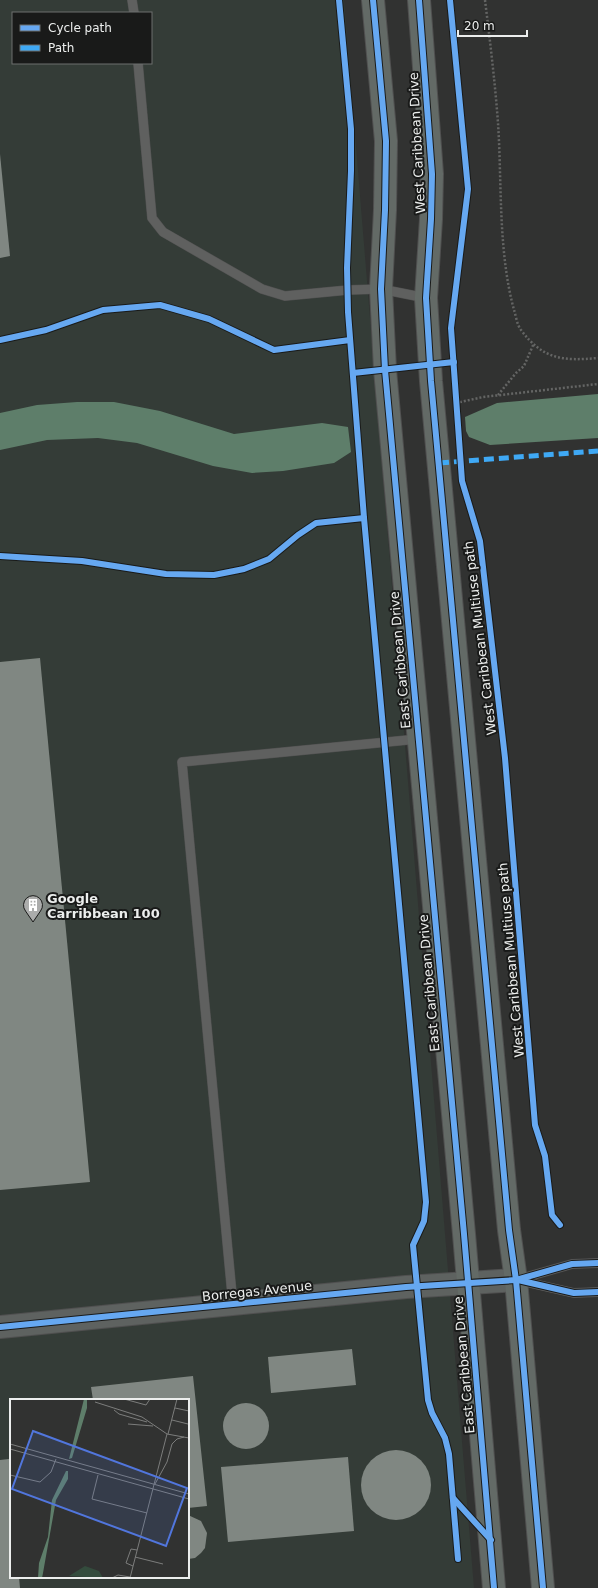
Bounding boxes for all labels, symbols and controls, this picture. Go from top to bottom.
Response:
legend [12,12,152,64]
scale bar [458,12,527,38]
text: 20 m [464,19,495,33]
text: Cycle path [48,21,112,35]
text: Path [48,41,74,55]
street label: West Caribbean Drive [406,72,428,214]
street label: West Caribbean Multiuse path [461,540,499,736]
street label: East Caribbean Drive [387,591,413,729]
street label: West Caribbean Multiuse path [495,862,527,1058]
place label: Google Carribbean 100 [47,891,160,921]
building icon: Google Carribbean 100 [22,894,44,922]
street label: East Caribbean Drive [416,914,442,1052]
street label: Borregas Avenue [201,1278,313,1304]
street label: East Caribbean Drive [451,1296,477,1434]
inset map [10,1399,189,1578]

